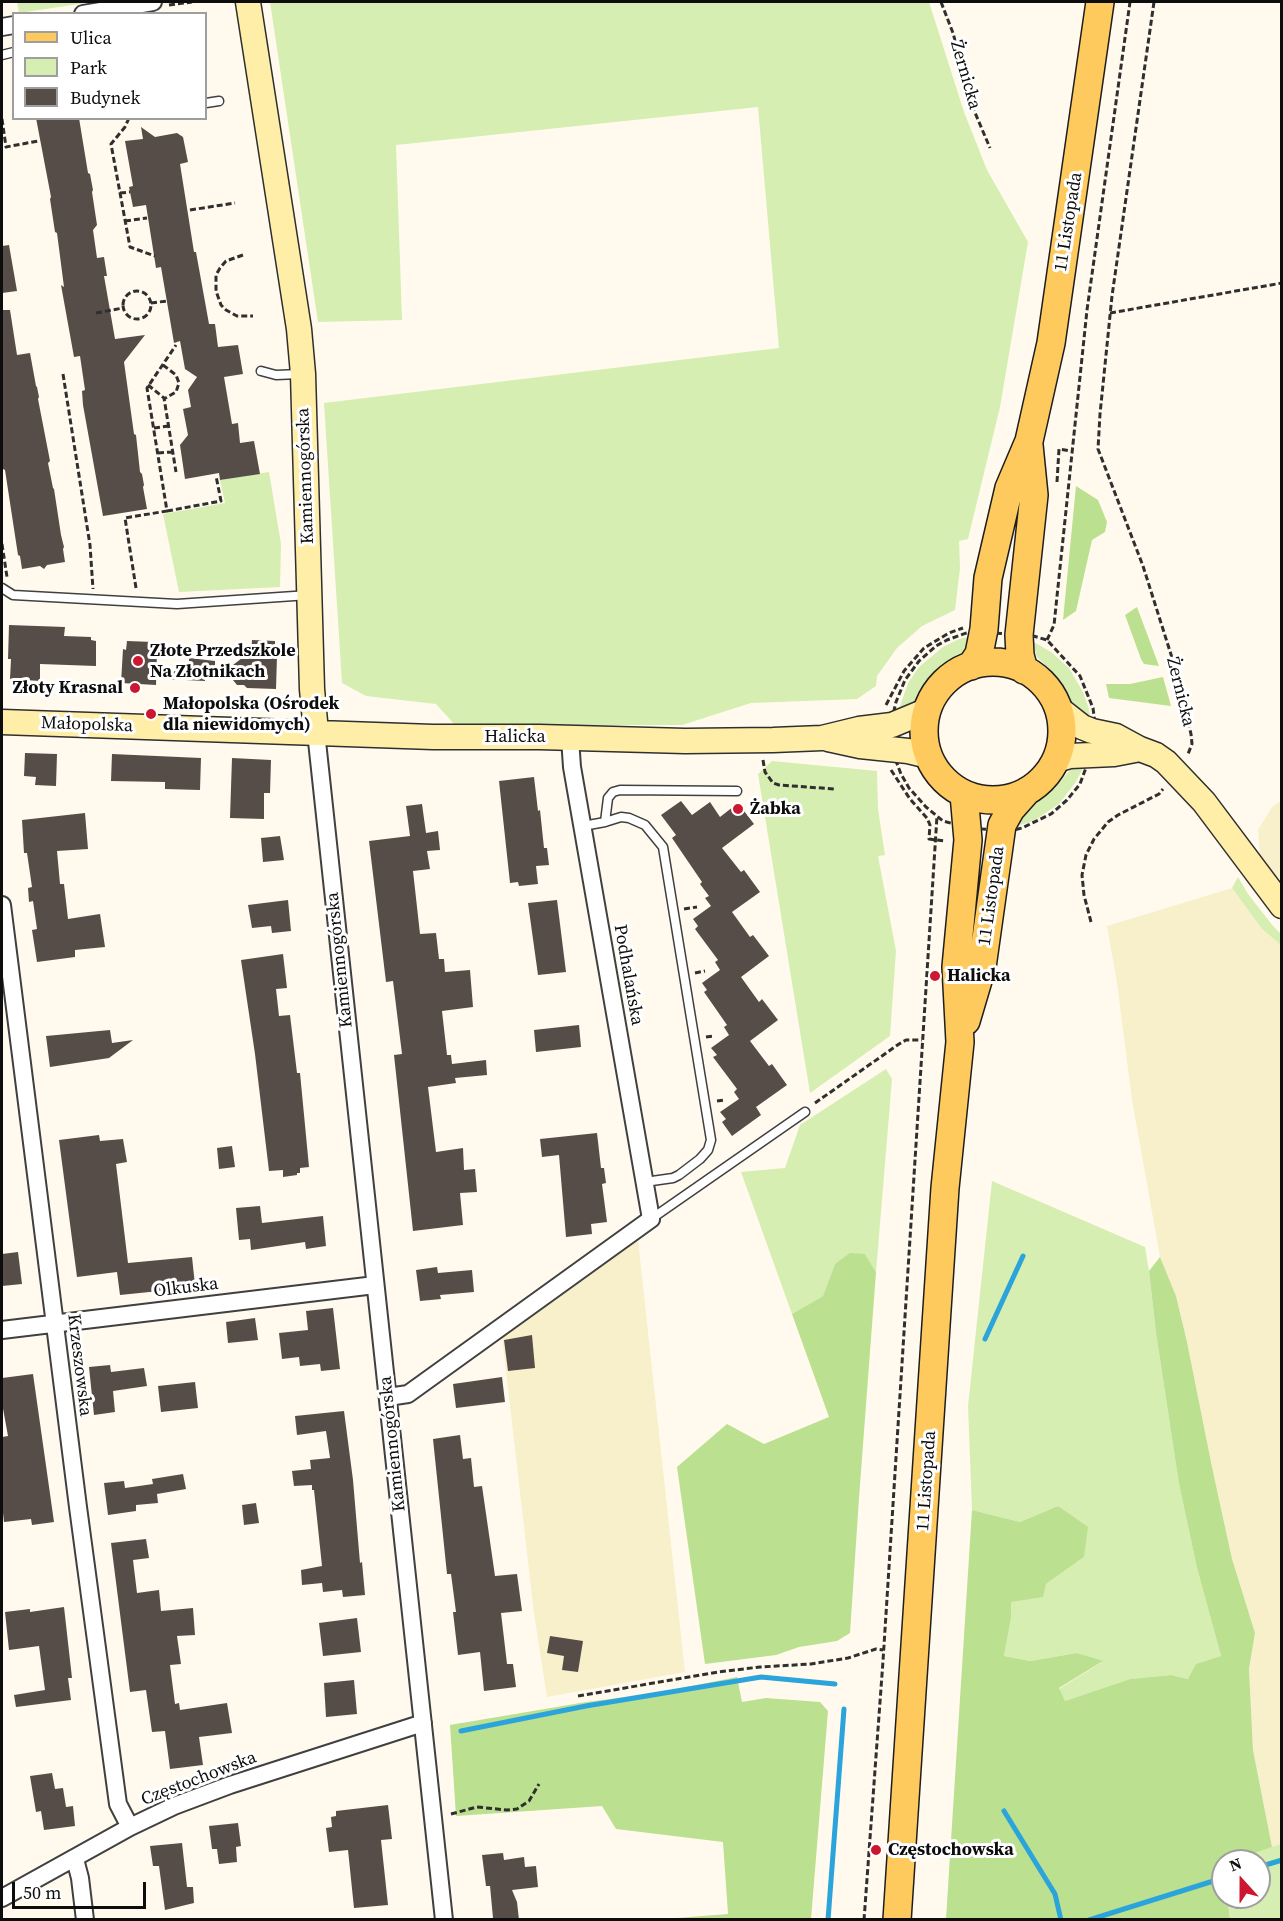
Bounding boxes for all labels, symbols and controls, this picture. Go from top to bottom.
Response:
legend [12,12,207,120]
text: Ulica [70,25,112,50]
street label: Żernicka [945,38,985,112]
text: Park [70,55,107,80]
text: Budynek [70,85,140,110]
street label: 11 Listopada [1050,171,1088,273]
street label: Kamiennogórska [293,407,319,545]
place label: Złote Przedszkole Na Złotnikach [150,640,296,682]
marker: Złote Przedszkole Na Złotnikach [131,654,145,668]
street label: Żernicka [1161,655,1199,729]
place label: Złoty Krasnal [12,677,123,699]
marker: Złoty Krasnal [128,681,142,695]
place label: Małopolska (Ośrodek dla niewidomych) [163,693,339,736]
marker: Małopolska (Ośrodek dla niewidomych) [144,707,158,721]
street label: Małopolska [40,713,134,737]
street label: Halicka [484,726,546,748]
place label: Żabka [750,798,801,820]
marker: Żabka [731,802,745,816]
street label: 11 Listopada [974,845,1010,947]
street label: Kamiennogórska [322,891,358,1029]
street label: Podhalańska [608,923,648,1027]
place label: Halicka [947,965,1011,987]
marker: Halicka [928,969,942,983]
street label: Olkuska [152,1273,220,1303]
street label: Krzeszowska [62,1313,96,1417]
street label: Kamiennogórska [375,1375,411,1513]
street label: 11 Listopada [913,1430,941,1532]
street label: Częstochowska [138,1747,260,1811]
place label: Częstochowska [888,1839,1014,1861]
marker: Częstochowska [869,1843,883,1857]
north arrow [1211,1849,1271,1909]
text: N [1226,1852,1245,1876]
scale bar [15,1870,148,1908]
text: 50 m [23,1880,61,1905]

